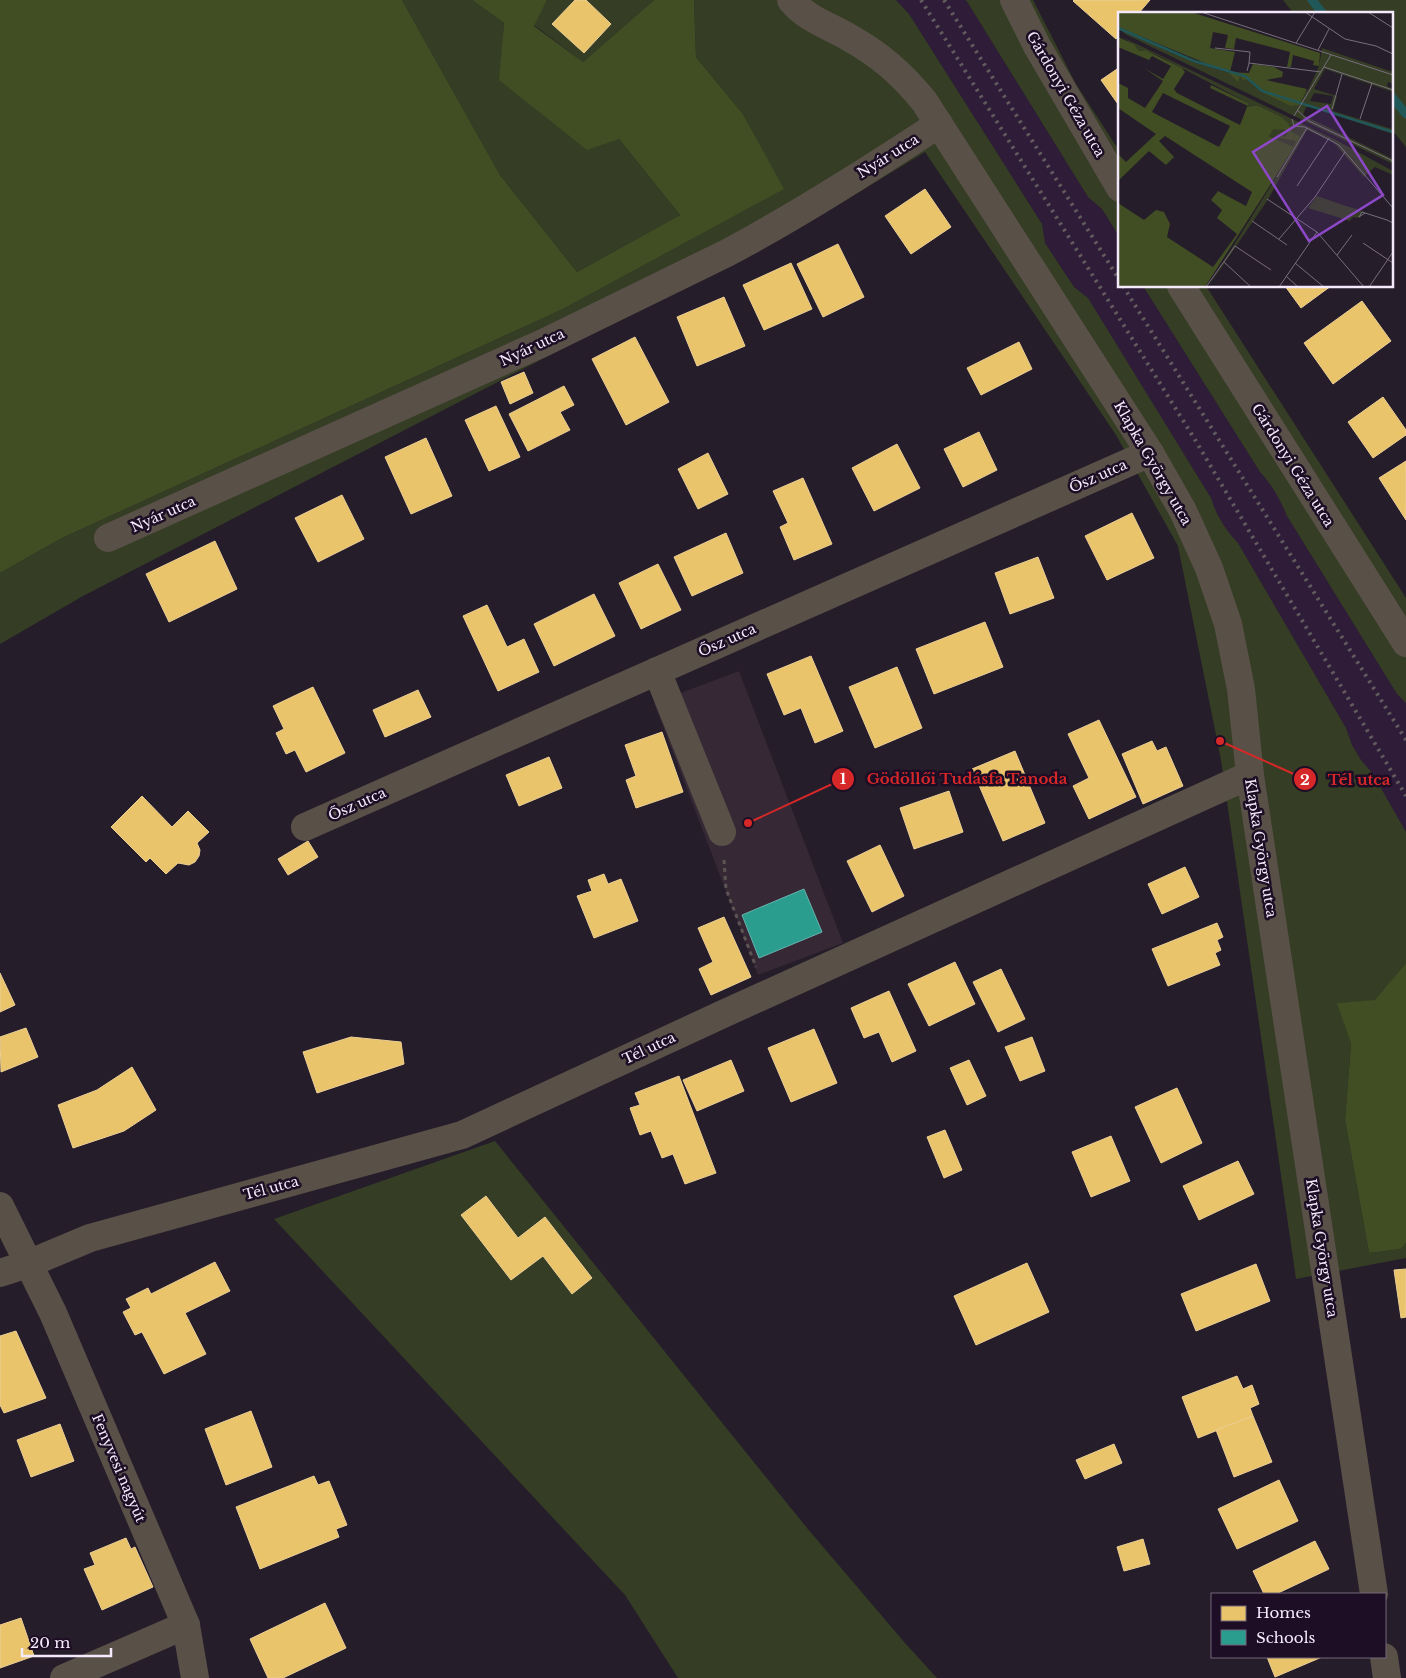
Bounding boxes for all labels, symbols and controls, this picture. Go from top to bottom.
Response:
inset map [1118,12,1394,288]
street label: Gárdonyi Géza utca [1023,28,1109,160]
street label: Nyár utca [854,130,922,182]
street label: Nyár utca [497,324,567,370]
street label: Klapka György utca [1110,398,1196,528]
street label: Gárdonyi Géza utca [1248,400,1338,530]
street label: Ősz utca [1066,455,1130,497]
street label: Nyár utca [128,492,198,536]
street label: Ősz utca [695,619,759,661]
callout: Gödöllői Tudásfa Tanoda [831,764,1078,794]
callout: Tél utca [1293,764,1401,794]
text: 1 [840,769,847,788]
text: Gödöllői Tudásfa Tanoda [867,769,1068,788]
text: 2 [1300,770,1310,789]
text: Tél utca [1328,770,1391,789]
street label: Klapka György utca [1241,777,1281,919]
street label: Ősz utca [325,783,389,825]
street label: Tél utca [620,1028,679,1068]
street label: Tél utca [241,1172,301,1204]
street label: Klapka György utca [1302,1177,1342,1319]
street label: Fenyvesi nagyút [88,1411,150,1526]
legend [1211,1593,1386,1658]
text: Homes [1256,1603,1311,1622]
scale bar [22,1626,111,1658]
text: Schools [1256,1628,1316,1647]
text: 20 m [30,1633,70,1652]

